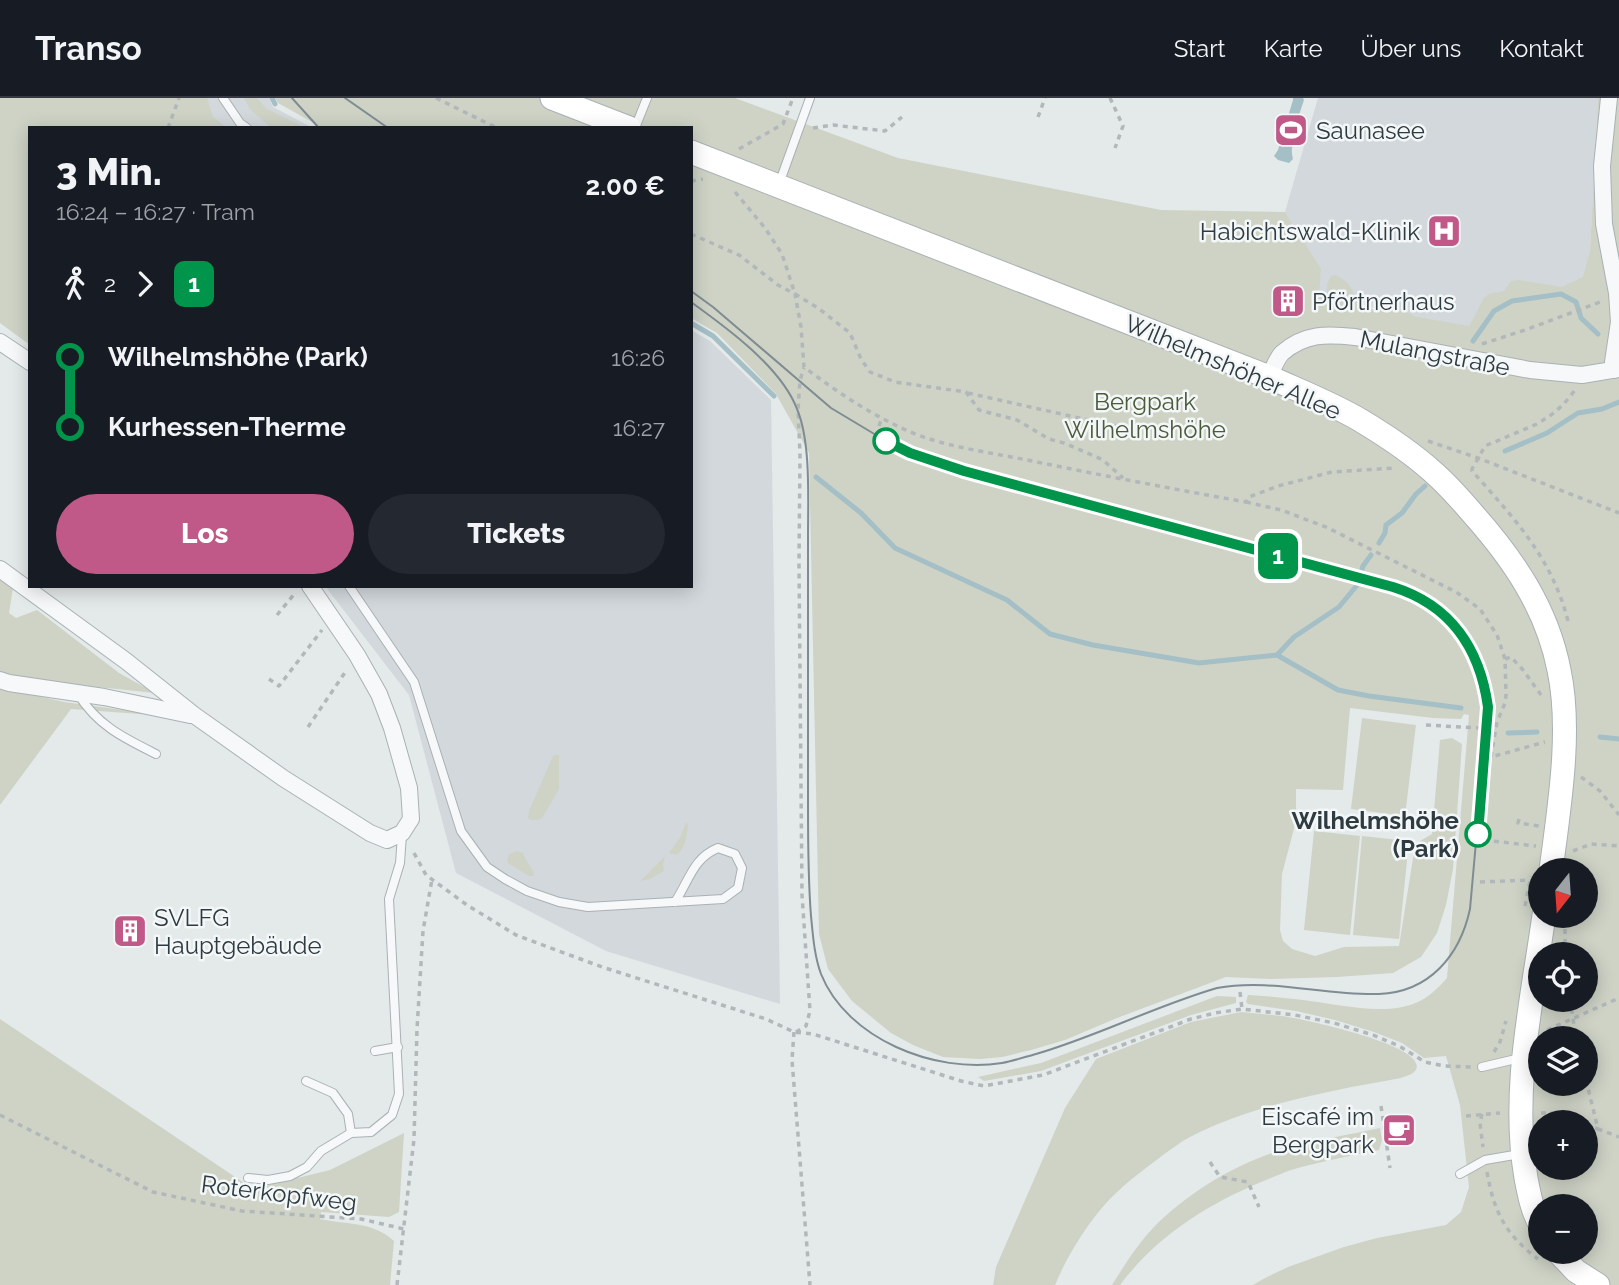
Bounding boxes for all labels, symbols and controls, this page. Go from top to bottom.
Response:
text: Transo [35,29,142,68]
text: Start [1174,34,1226,63]
text: Karte [1264,34,1323,63]
text: Über uns [1361,34,1461,63]
text: Kontakt [1499,34,1584,63]
sports icon: Saunasee [1272,111,1310,149]
place label: Saunasee [1316,116,1425,145]
text: 3 Min. [56,149,162,194]
text: 2.00 € [586,171,665,201]
text: 16:24 – 16:27 · Tram [56,198,255,225]
hospital icon: Habichtswald-Klinik [1425,212,1463,250]
place label: Habichtswald-Klinik [1200,217,1420,246]
icon: walk [56,265,94,303]
icon: forward [126,265,164,303]
text: 1 [188,269,200,298]
text: 2 [104,270,116,297]
building icon: Pförtnerhaus [1269,282,1307,320]
place label: Pförtnerhaus [1312,287,1455,316]
street label: Wilhelmshöher Allee [1120,308,1346,426]
street label: Mulangstraße [1358,324,1512,382]
text: Wilhelmshöhe (Park) [108,342,368,372]
text: 16:26 [611,344,665,371]
park label: Bergpark Wilhelmshöhe [1064,387,1226,444]
text: Kurhessen-Therme [108,412,346,442]
text: 16:27 [613,414,665,441]
unlabelled marker [873,428,899,454]
button: Los [56,494,354,574]
button: Tickets [368,494,665,574]
line badge: 1 [1255,533,1301,579]
text: 1 [1272,541,1284,570]
place label: Wilhelmshöhe (Park) [1291,806,1459,863]
marker: Wilhelmshöhe (Park) [1465,821,1491,847]
north arrow [1528,858,1598,928]
map controls [1528,858,1598,1264]
place label: SVLFG Hauptgebäude [154,903,321,960]
building icon: SVLFG Hauptgebäude [111,912,149,950]
button: locate [1528,942,1598,1012]
button: layers [1528,1026,1598,1096]
place label: Eiscafé im Bergpark [1261,1102,1374,1159]
button: + [1528,1110,1598,1180]
cafe icon: Eiscafé im Bergpark [1380,1111,1418,1149]
street label: Roterkopfweg [200,1169,358,1217]
button: − [1528,1194,1598,1264]

